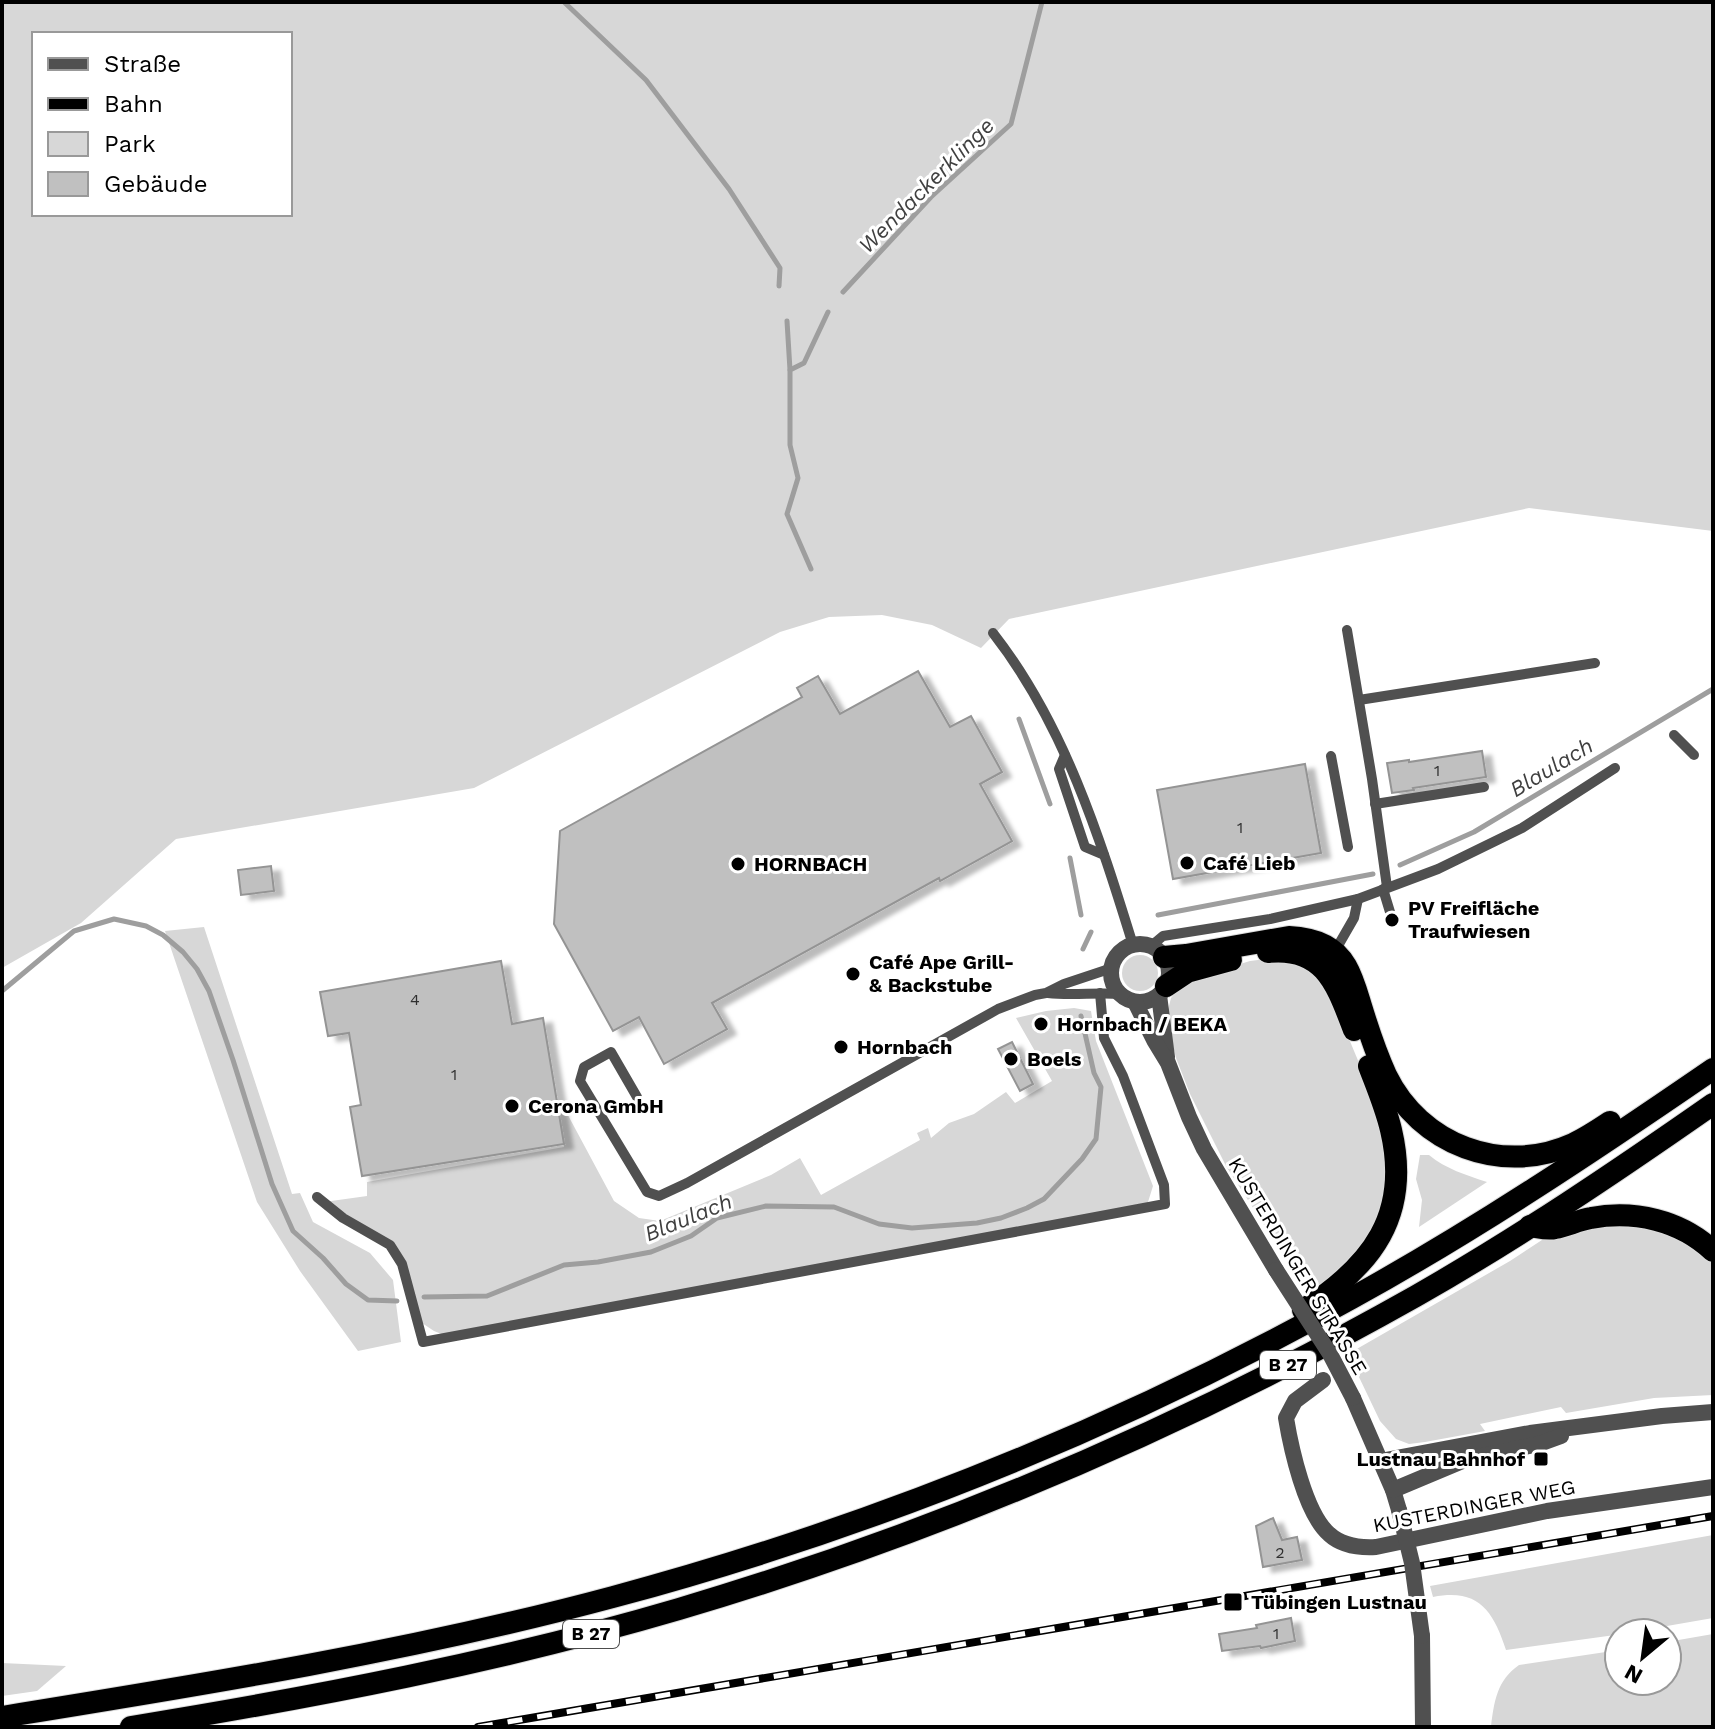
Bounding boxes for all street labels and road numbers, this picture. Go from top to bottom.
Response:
street label: KUSTERDINGER STRASSE [1224,1153,1372,1379]
road number: B 27 [1260,1351,1316,1379]
street label: KUSTERDINGER WEG [1371,1475,1577,1537]
road number: B 27 [563,1620,619,1648]

